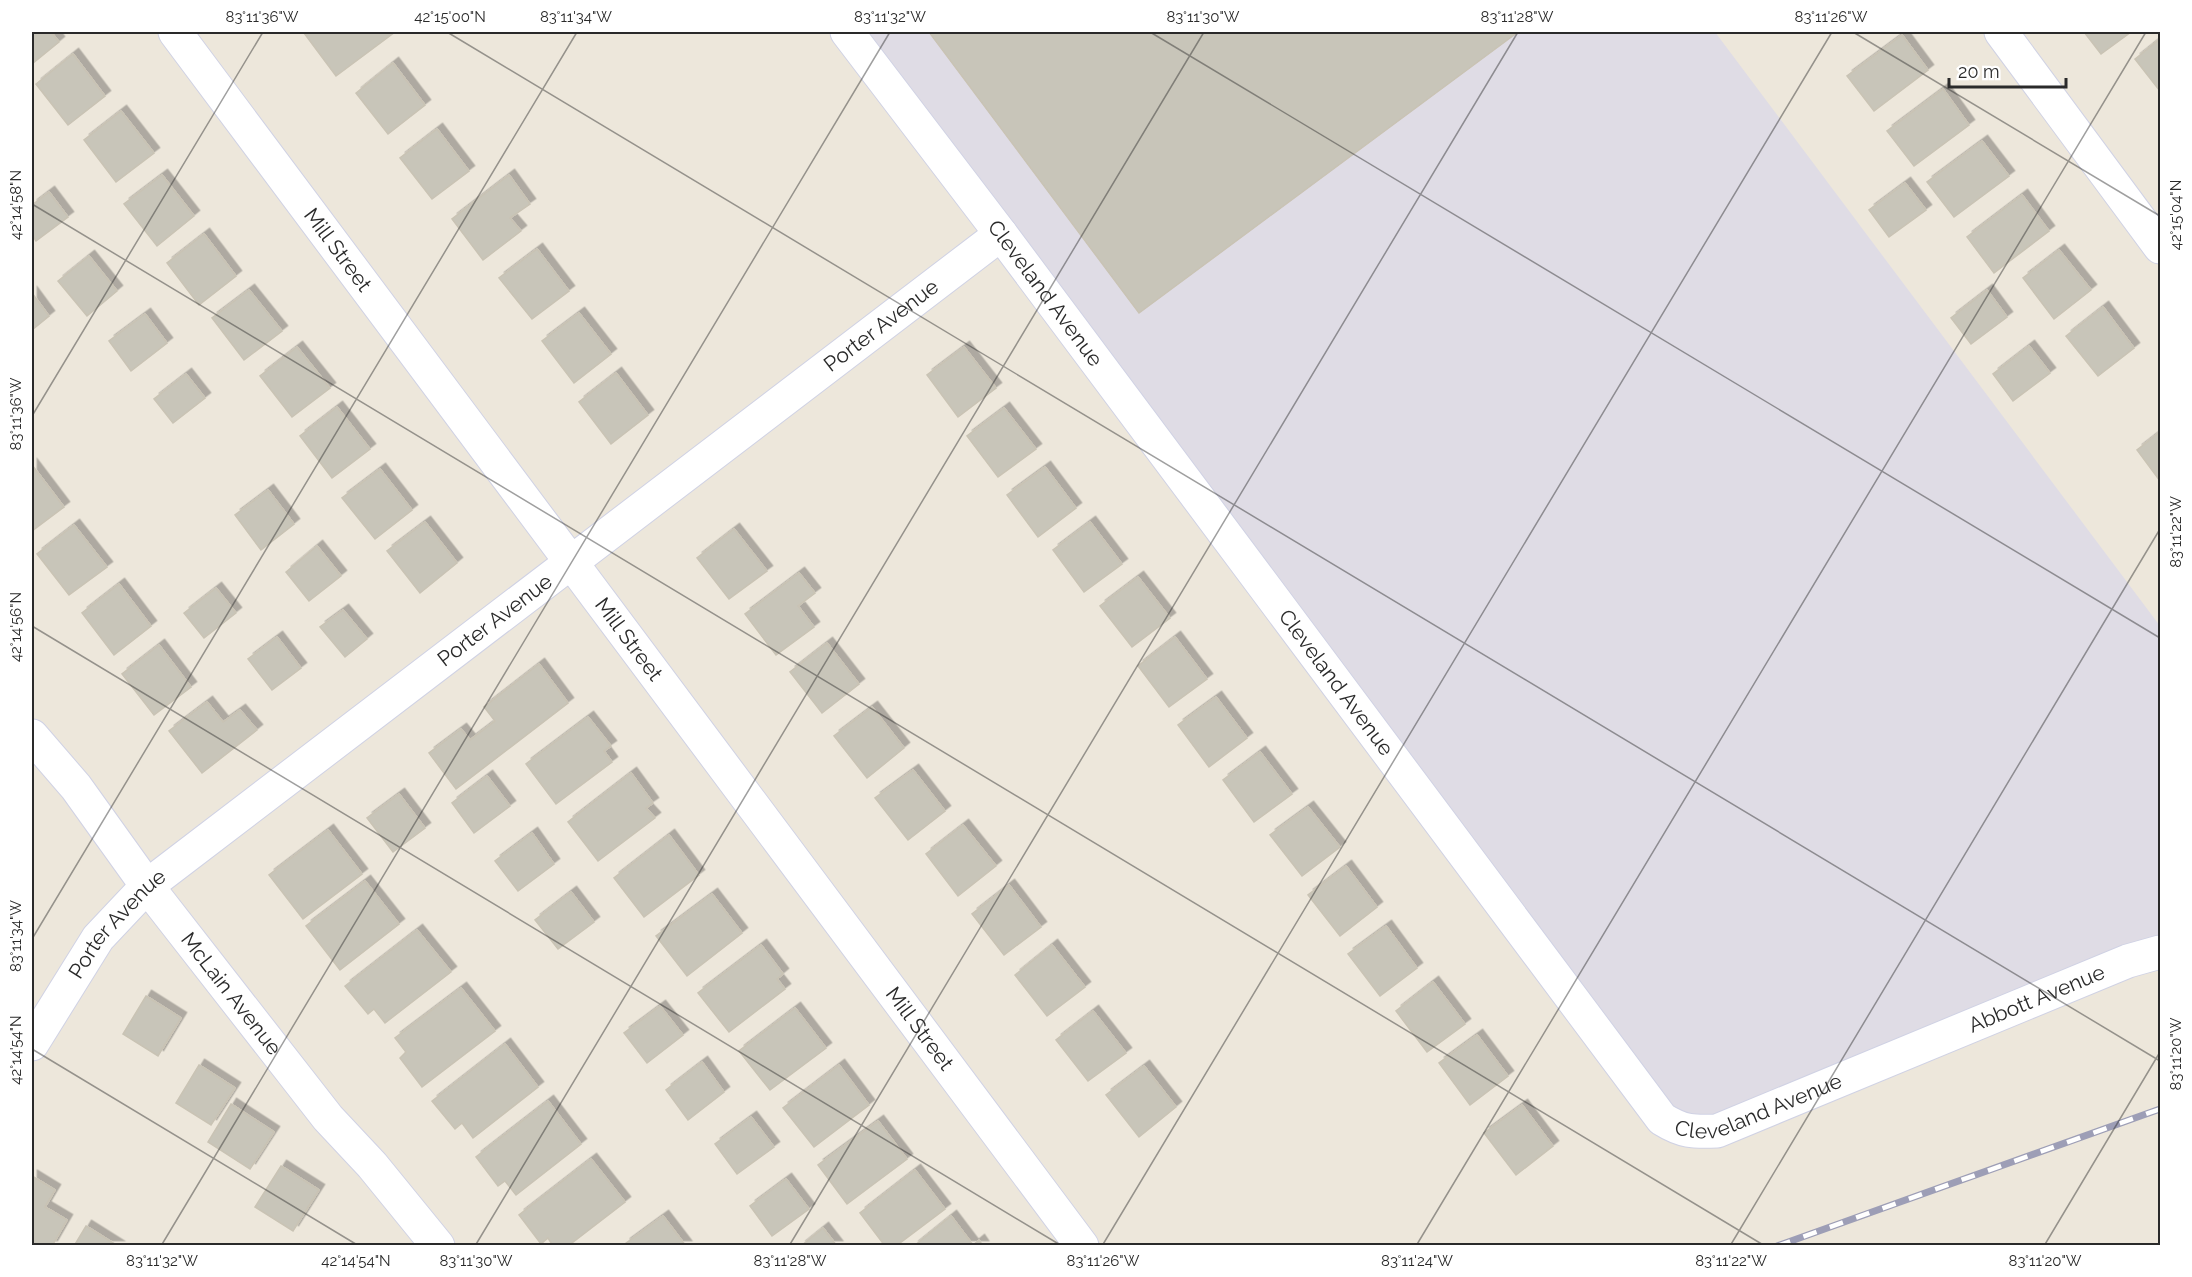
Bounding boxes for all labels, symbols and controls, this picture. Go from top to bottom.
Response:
text: 83°11'36"W [225,8,299,26]
text: 42°15'00"N [414,8,486,26]
text: 83°11'34"W [540,8,612,26]
text: 83°11'32"W [854,8,926,26]
text: 83°11'30"W [1166,8,1240,26]
text: 83°11'28"W [1481,8,1554,26]
text: 83°11'26"W [1795,8,1868,26]
scale bar [1949,51,2066,89]
text: 20 m [1958,61,2000,82]
text: 42°14'58"N [7,170,25,240]
text: 42°15'04"N [2167,180,2185,250]
street label: Mill Street [299,203,377,296]
street label: Cleveland Avenue [983,215,1108,371]
street label: Porter Avenue [819,274,943,377]
text: 83°11'36"W [7,377,25,451]
text: 83°11'22"W [2167,496,2185,568]
street label: Porter Avenue [432,568,557,672]
text: 42°14'56"N [7,592,25,662]
street label: Mill Street [590,592,668,685]
street label: Cleveland Avenue [1274,604,1399,760]
street label: Porter Avenue [63,863,170,983]
text: 83°11'34"W [7,900,25,972]
street label: McLain Avenue [176,927,287,1060]
street label: Abbott Avenue [1965,959,2108,1038]
street label: Mill Street [881,982,959,1075]
text: 42°14'54"N [7,1015,25,1085]
text: 83°11'20"W [2167,1017,2185,1091]
street label: Cleveland Avenue [1672,1068,1845,1143]
text: 83°11'32"W [126,1252,198,1270]
text: 42°14'54"N [321,1252,391,1270]
text: 83°11'30"W [439,1252,513,1270]
text: 83°11'28"W [754,1252,827,1270]
text: 83°11'26"W [1067,1252,1140,1270]
text: 83°11'24"W [1381,1252,1453,1270]
text: 83°11'22"W [1695,1252,1767,1270]
text: 83°11'20"W [2009,1252,2082,1270]

